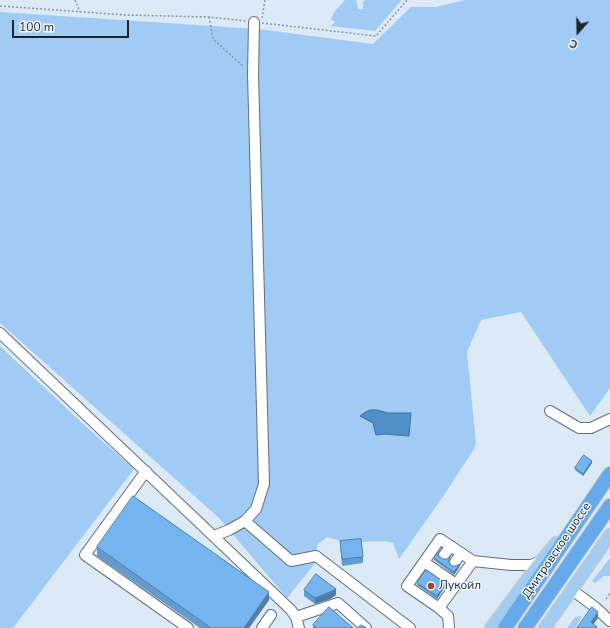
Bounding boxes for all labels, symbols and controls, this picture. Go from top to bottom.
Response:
scale bar [14,12,131,38]
north arrow [558,12,598,52]
text: 100 m [19,19,54,35]
text: С [568,35,580,52]
street label: Дмитровское шоссе [520,500,594,602]
place label: Лукойл [439,579,481,593]
marker: Лукойл [426,581,436,591]

